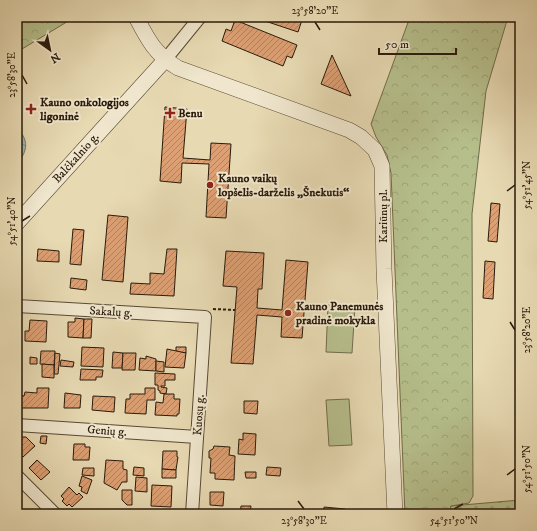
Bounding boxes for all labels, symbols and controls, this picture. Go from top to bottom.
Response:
text: 23°58'20"E [292,5,338,17]
north arrow [30,30,70,70]
scale bar [379,30,456,56]
text: 50 m [385,37,409,52]
text: N [47,49,63,66]
text: 23°58'30"E [6,52,18,98]
place label: Kauno onkologijos ligoninė [39,95,129,124]
marker: Kauno onkologijos ligoninė [25,103,37,115]
place label: Benu [178,106,203,121]
marker: Benu [165,108,175,118]
street label: Balčkalnio g. [50,130,103,186]
text: 54°51'45"N [521,161,533,209]
place label: Kauno vaikų lopšelis-darželis „Šnekutis“ [217,171,349,200]
marker: Kauno vaikų lopšelis-darželis „Šnekutis“ [205,180,215,190]
street label: Kariūnų pl. [376,189,391,243]
text: 54°51'40"N [6,197,18,245]
place label: Kauno Panemunės pradinė mokykla [295,299,383,328]
street label: Sakalų g. [89,303,133,321]
text: 23°58'20"E [521,307,533,353]
marker: Kauno Panemunės pradinė mokykla [283,308,293,318]
street label: Kuosų g. [190,394,208,436]
street label: Genių g. [87,422,127,440]
text: 54°51'50"N [521,445,533,493]
text: 23°58'30"E [281,515,327,527]
text: 54°51'50"N [430,515,478,527]

